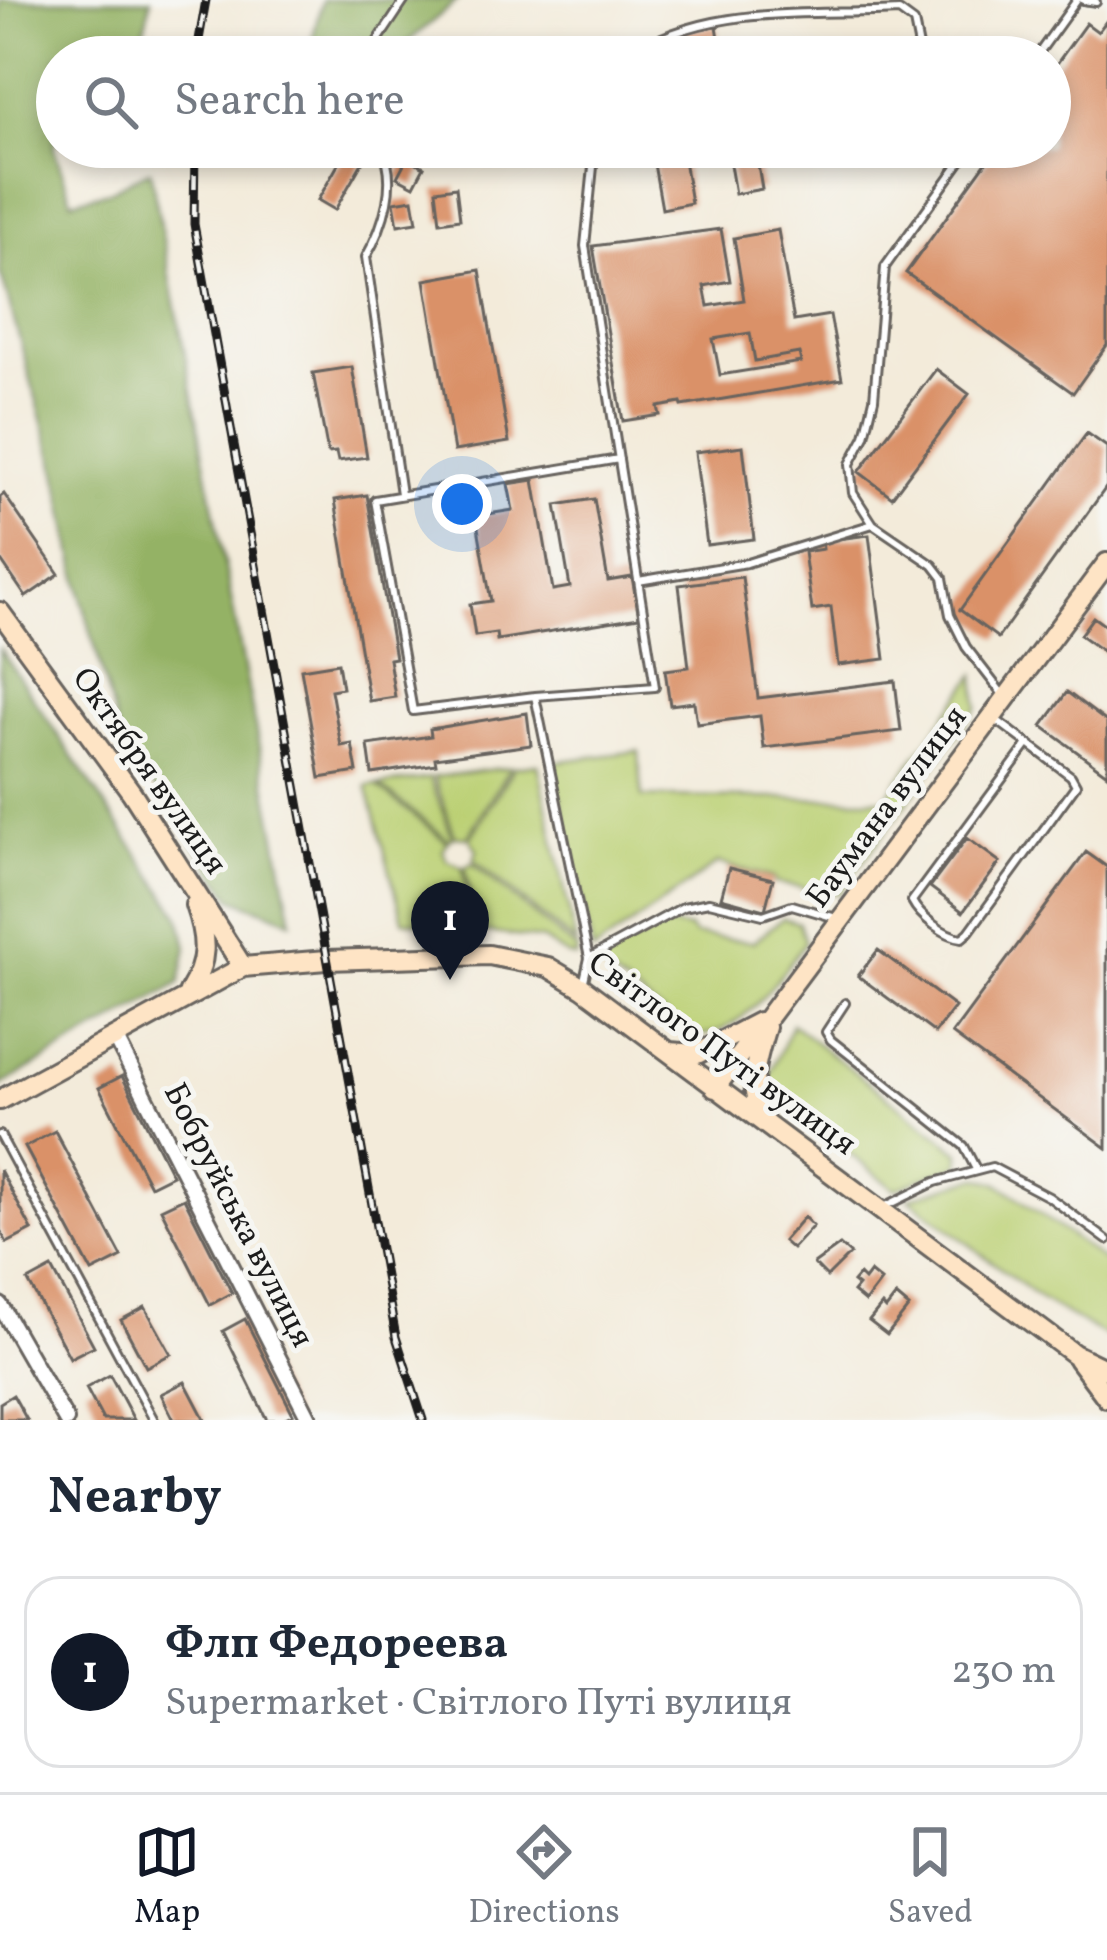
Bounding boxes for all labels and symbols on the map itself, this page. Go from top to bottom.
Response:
your location [432,474,492,534]
street label: Октября вулиця [59,659,237,885]
street label: Баумана вулиця [797,697,979,919]
pin: 1 [411,881,489,980]
street label: Світлого Путі вулиця [577,942,865,1168]
street label: Бобруйська вулиця [150,1076,324,1356]

